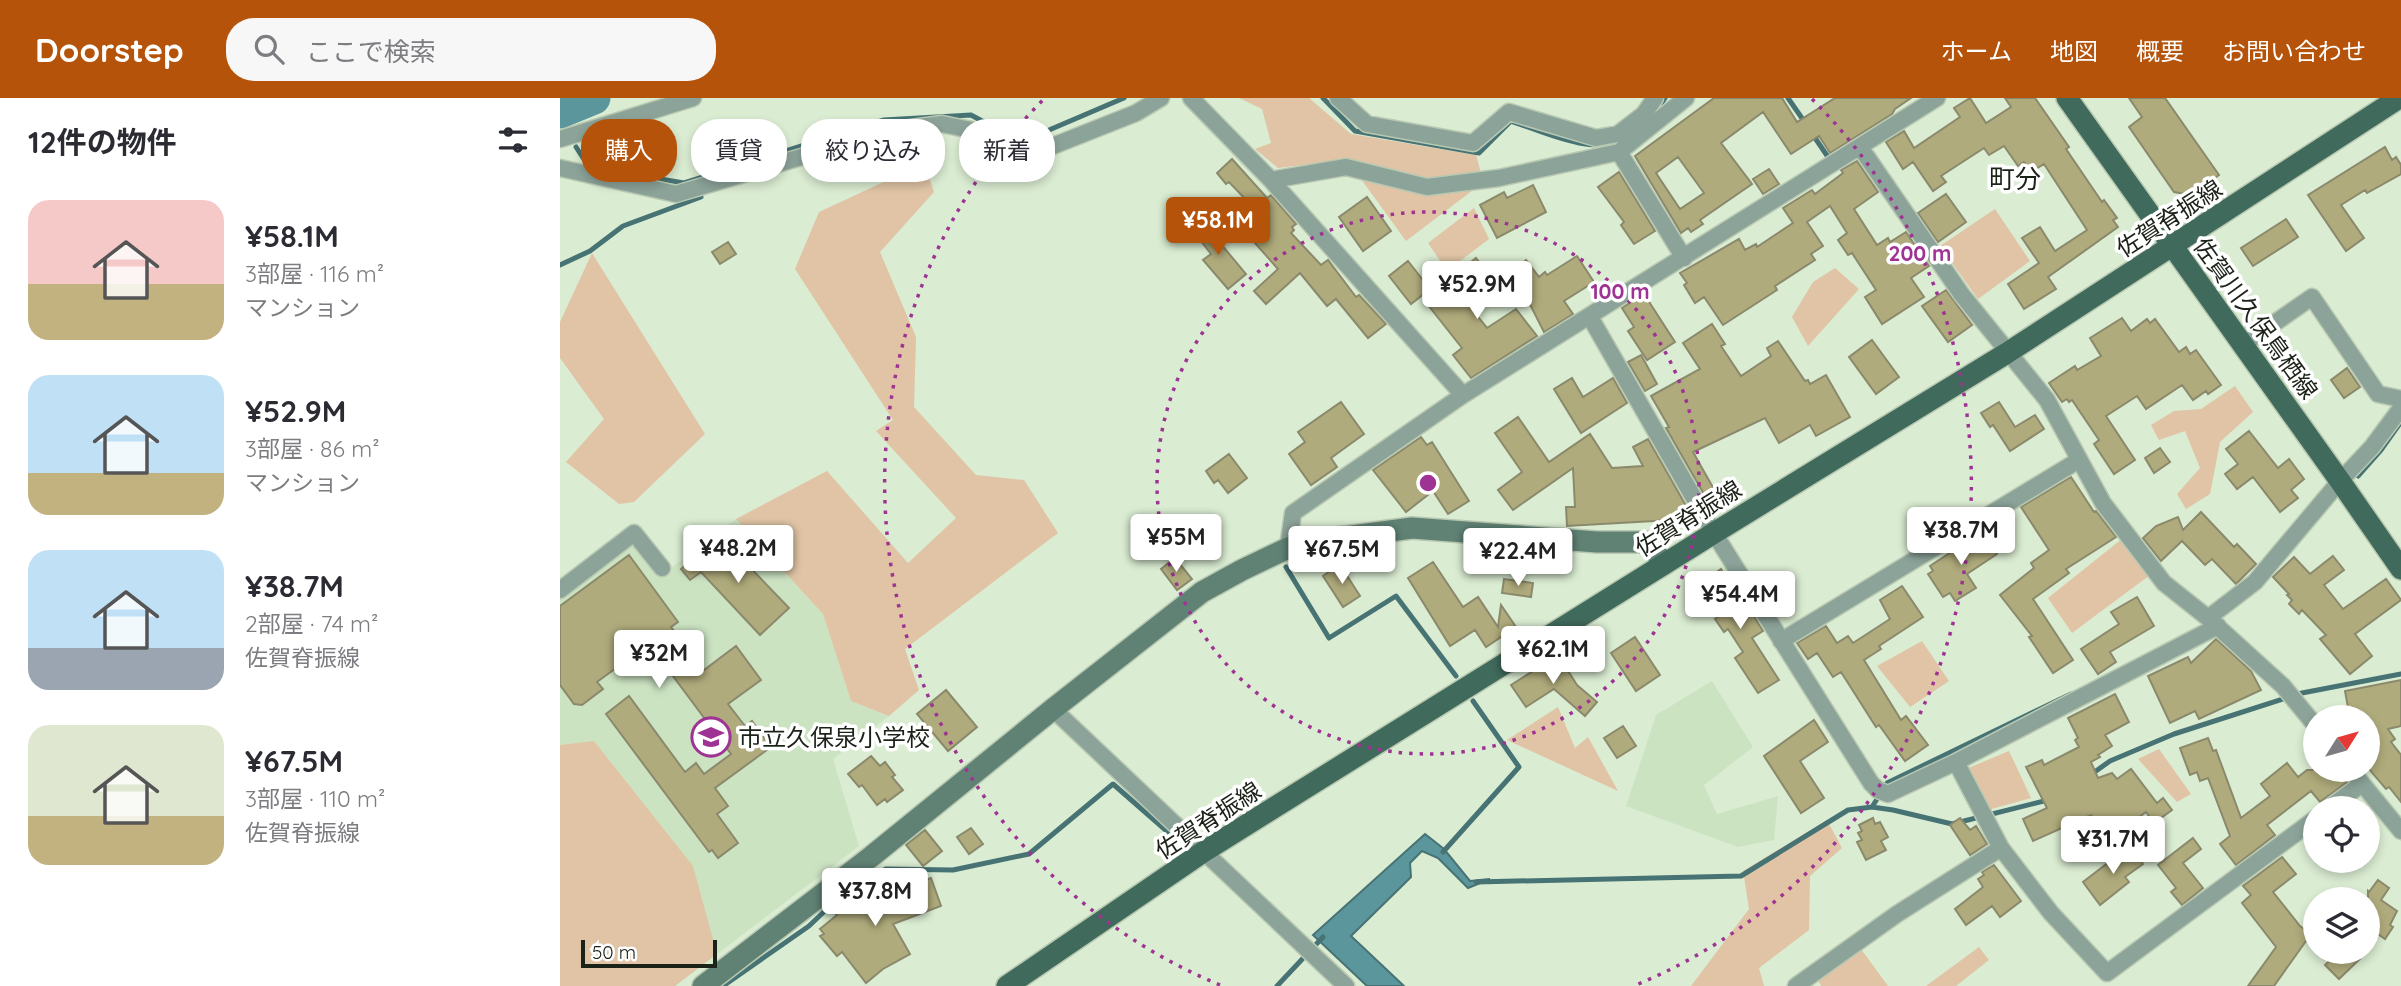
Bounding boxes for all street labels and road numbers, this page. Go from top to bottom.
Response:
street label: 佐賀脊振線 [2111,173,2227,263]
street label: 佐賀川久保鳥栖線 [2187,232,2325,404]
street label: 佐賀脊振線 [1629,473,1747,563]
street label: 佐賀脊振線 [1150,775,1266,865]

